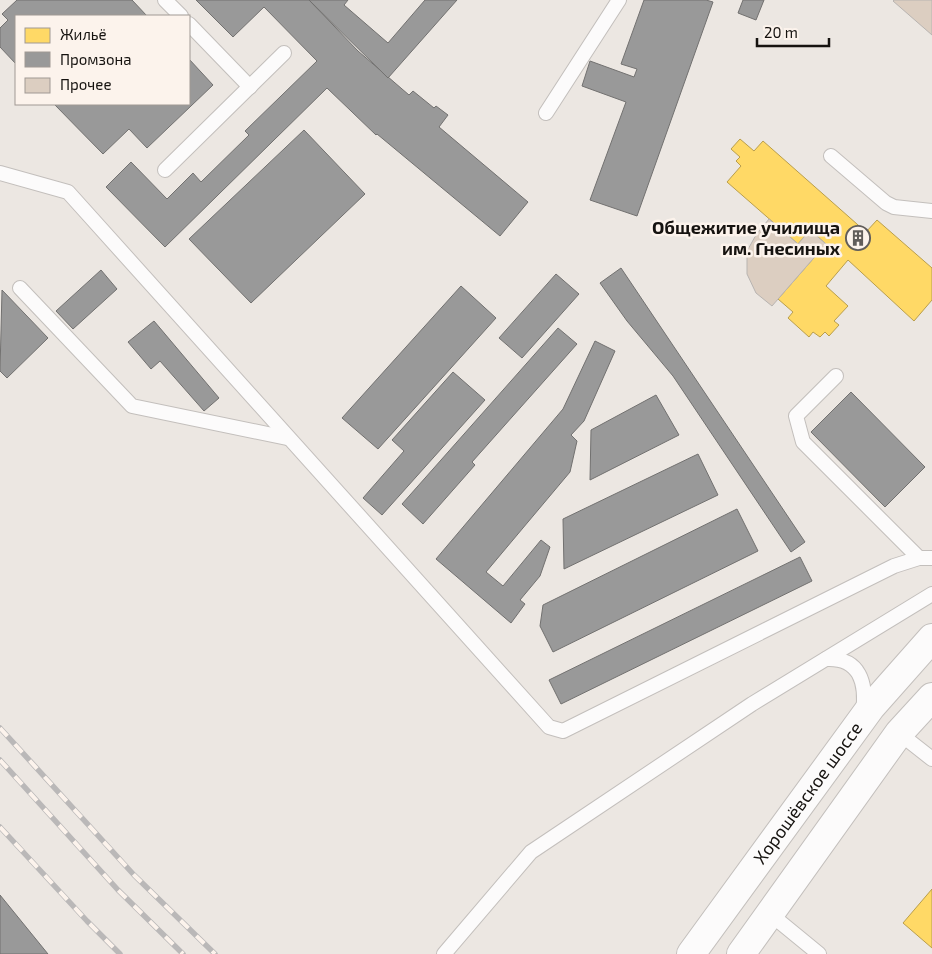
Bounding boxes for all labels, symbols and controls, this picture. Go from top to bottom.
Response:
legend [15,15,190,105]
scale bar [757,15,830,47]
text: 20 m [764,23,798,41]
text: Жильё [60,25,107,43]
text: Промзона [60,50,132,68]
text: Прочее [60,75,112,93]
place label: Общежитие училища им. Гнесиных [652,216,841,259]
building icon: Общежитие училища им. Гнесиных [845,225,871,251]
street label: Хорошёвское шоссе [748,717,867,868]

